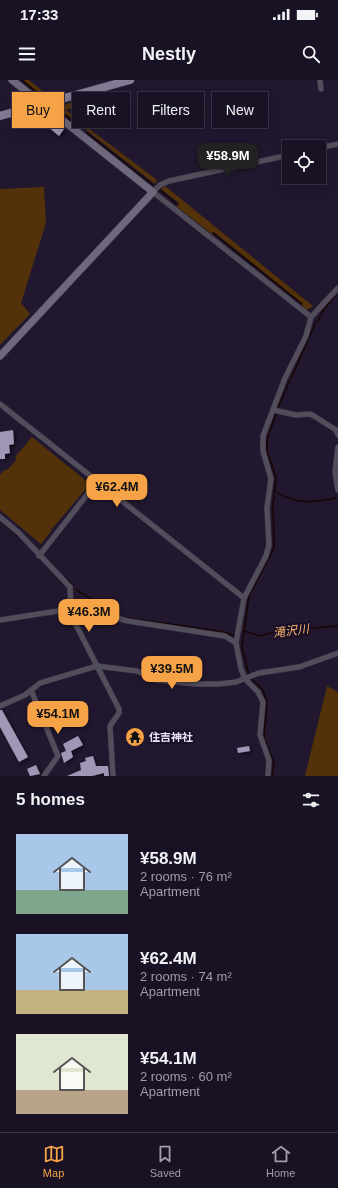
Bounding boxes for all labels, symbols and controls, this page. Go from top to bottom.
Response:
text: 17:33 [20,6,58,23]
icon: menu [16,43,38,65]
icon: search [300,43,322,65]
text: Nestly [142,44,196,64]
chip: Buy [12,92,64,128]
chip: Rent [72,92,130,128]
chip: Filters [138,92,204,128]
chip: New [212,92,268,128]
map controls [282,140,326,184]
button: locate [282,140,326,184]
pin: ¥58.9M [195,143,261,177]
text: ¥58.9M [206,148,250,163]
pin: ¥62.4M [84,474,150,508]
text: ¥62.4M [95,479,139,494]
pin: ¥46.3M [56,599,122,633]
text: ¥46.3M [67,604,111,619]
water label: 滝沢川 [272,622,312,640]
pin: ¥39.5M [139,656,205,690]
text: ¥39.5M [150,661,194,676]
pin: ¥54.1M [25,701,91,735]
text: ¥54.1M [36,706,80,721]
temple icon: 住吉神社 [124,726,146,748]
place label: 住吉神社 [149,731,193,743]
icon: filters [300,789,322,811]
text: 5 homes [16,790,85,809]
text: ¥58.9M [140,849,197,868]
icon: home [48,850,96,898]
text: 2 rooms · 76 m² [140,869,232,884]
text: Apartment [140,884,200,899]
text: ¥62.4M [140,949,197,968]
icon: home [48,950,96,998]
text: 2 rooms · 74 m² [140,969,232,984]
text: Apartment [140,984,200,999]
text: ¥54.1M [140,1049,197,1068]
icon: home [48,1050,96,1098]
text: 2 rooms · 60 m² [140,1069,232,1084]
text: Apartment [140,1084,200,1099]
tab: Map [43,1143,65,1179]
tab: Saved [150,1143,181,1179]
tab: Home [266,1143,295,1179]

